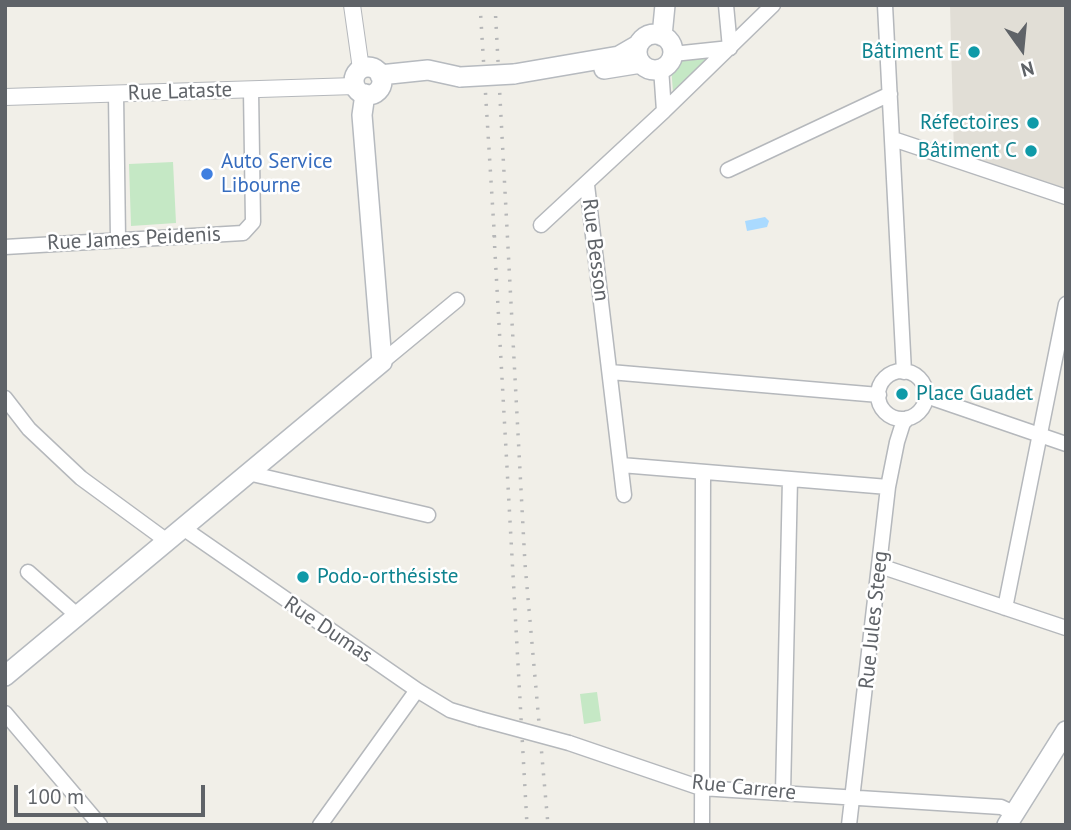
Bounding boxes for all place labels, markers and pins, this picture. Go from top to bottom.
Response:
place label: Bâtiment E [861,39,960,65]
marker: Bâtiment E [966,44,982,60]
place label: Réfectoires [920,110,1019,136]
marker: Réfectoires [1025,115,1041,131]
place label: Bâtiment C [918,138,1017,164]
marker: Bâtiment C [1023,143,1039,159]
place label: Auto Service Libourne [221,149,333,199]
marker: Auto Service Libourne [199,166,215,182]
place label: Place Guadet [916,381,1033,407]
marker: Place Guadet [894,386,910,402]
place label: Podo-orthésiste [317,564,459,590]
marker: Podo-orthésiste [295,569,311,585]

